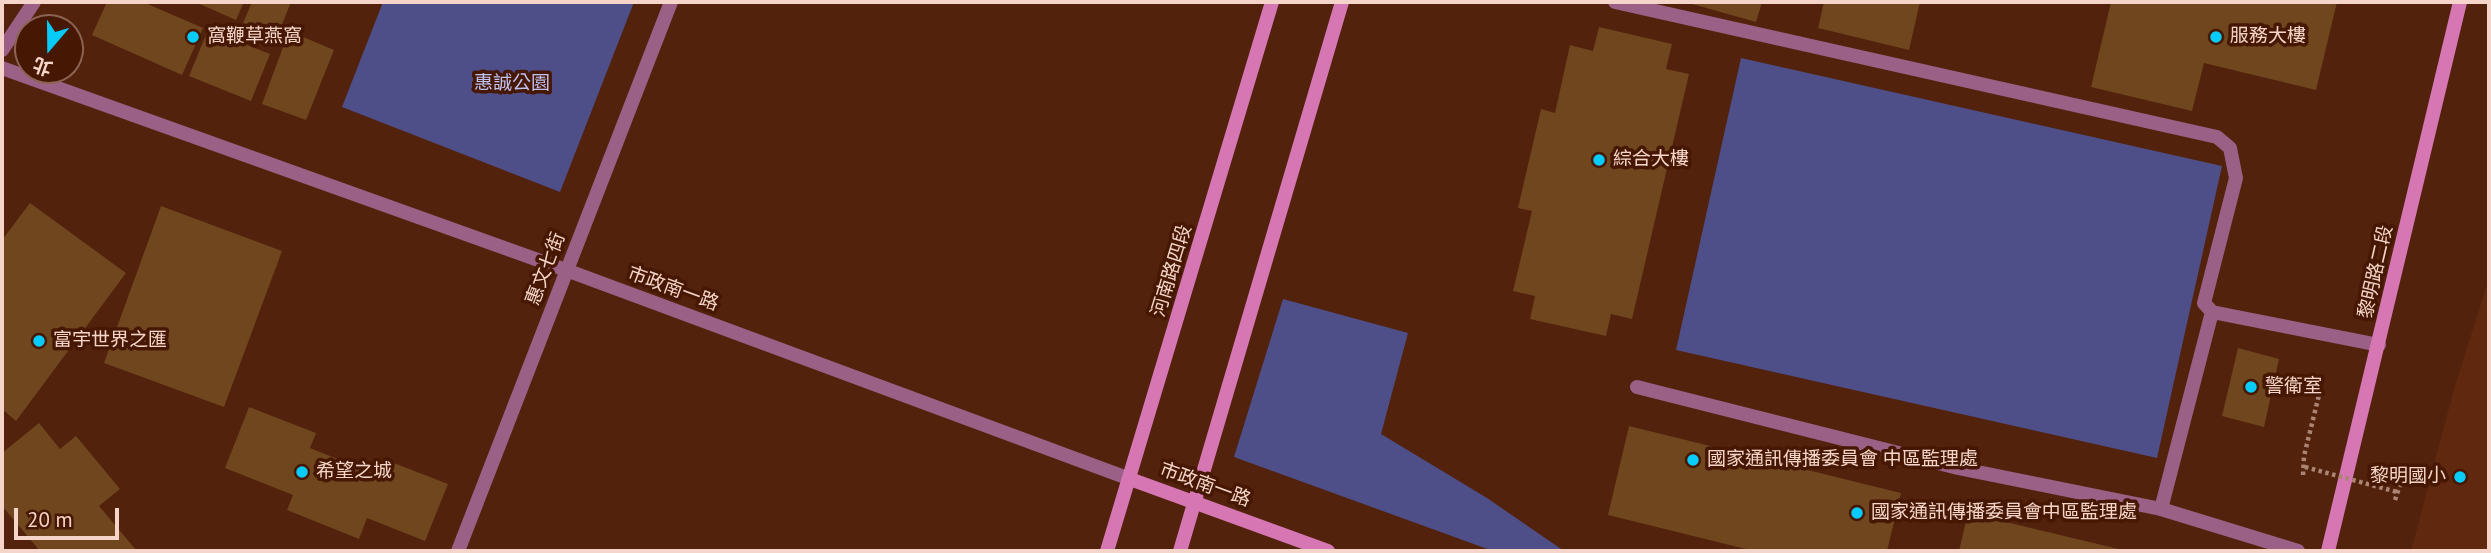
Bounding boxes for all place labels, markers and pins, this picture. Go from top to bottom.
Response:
place label: 窩鞭草燕窩 [207,26,302,48]
place label: 服務大樓 [2230,26,2306,48]
marker: 窩鞭草燕窩 [185,29,201,45]
marker: 服務大樓 [2208,29,2224,45]
place label: 綜合大樓 [1613,149,1689,171]
marker: 綜合大樓 [1591,152,1607,168]
place label: 富宇世界之匯 [53,330,167,352]
marker: 富宇世界之匯 [31,333,47,349]
place label: 警衛室 [2265,376,2322,398]
marker: 警衛室 [2243,379,2259,395]
place label: 國家通訊傳播委員會 中區監理處 [1707,449,1978,471]
marker: 國家通訊傳播委員會 中區監理處 [1685,452,1701,468]
place label: 希望之城 [316,461,392,483]
marker: 希望之城 [294,464,310,480]
place label: 黎明國小 [2370,466,2446,488]
marker: 黎明國小 [2452,469,2468,485]
place label: 國家通訊傳播委員會中區監理處 [1871,502,2137,524]
marker: 國家通訊傳播委員會中區監理處 [1849,505,1865,521]

